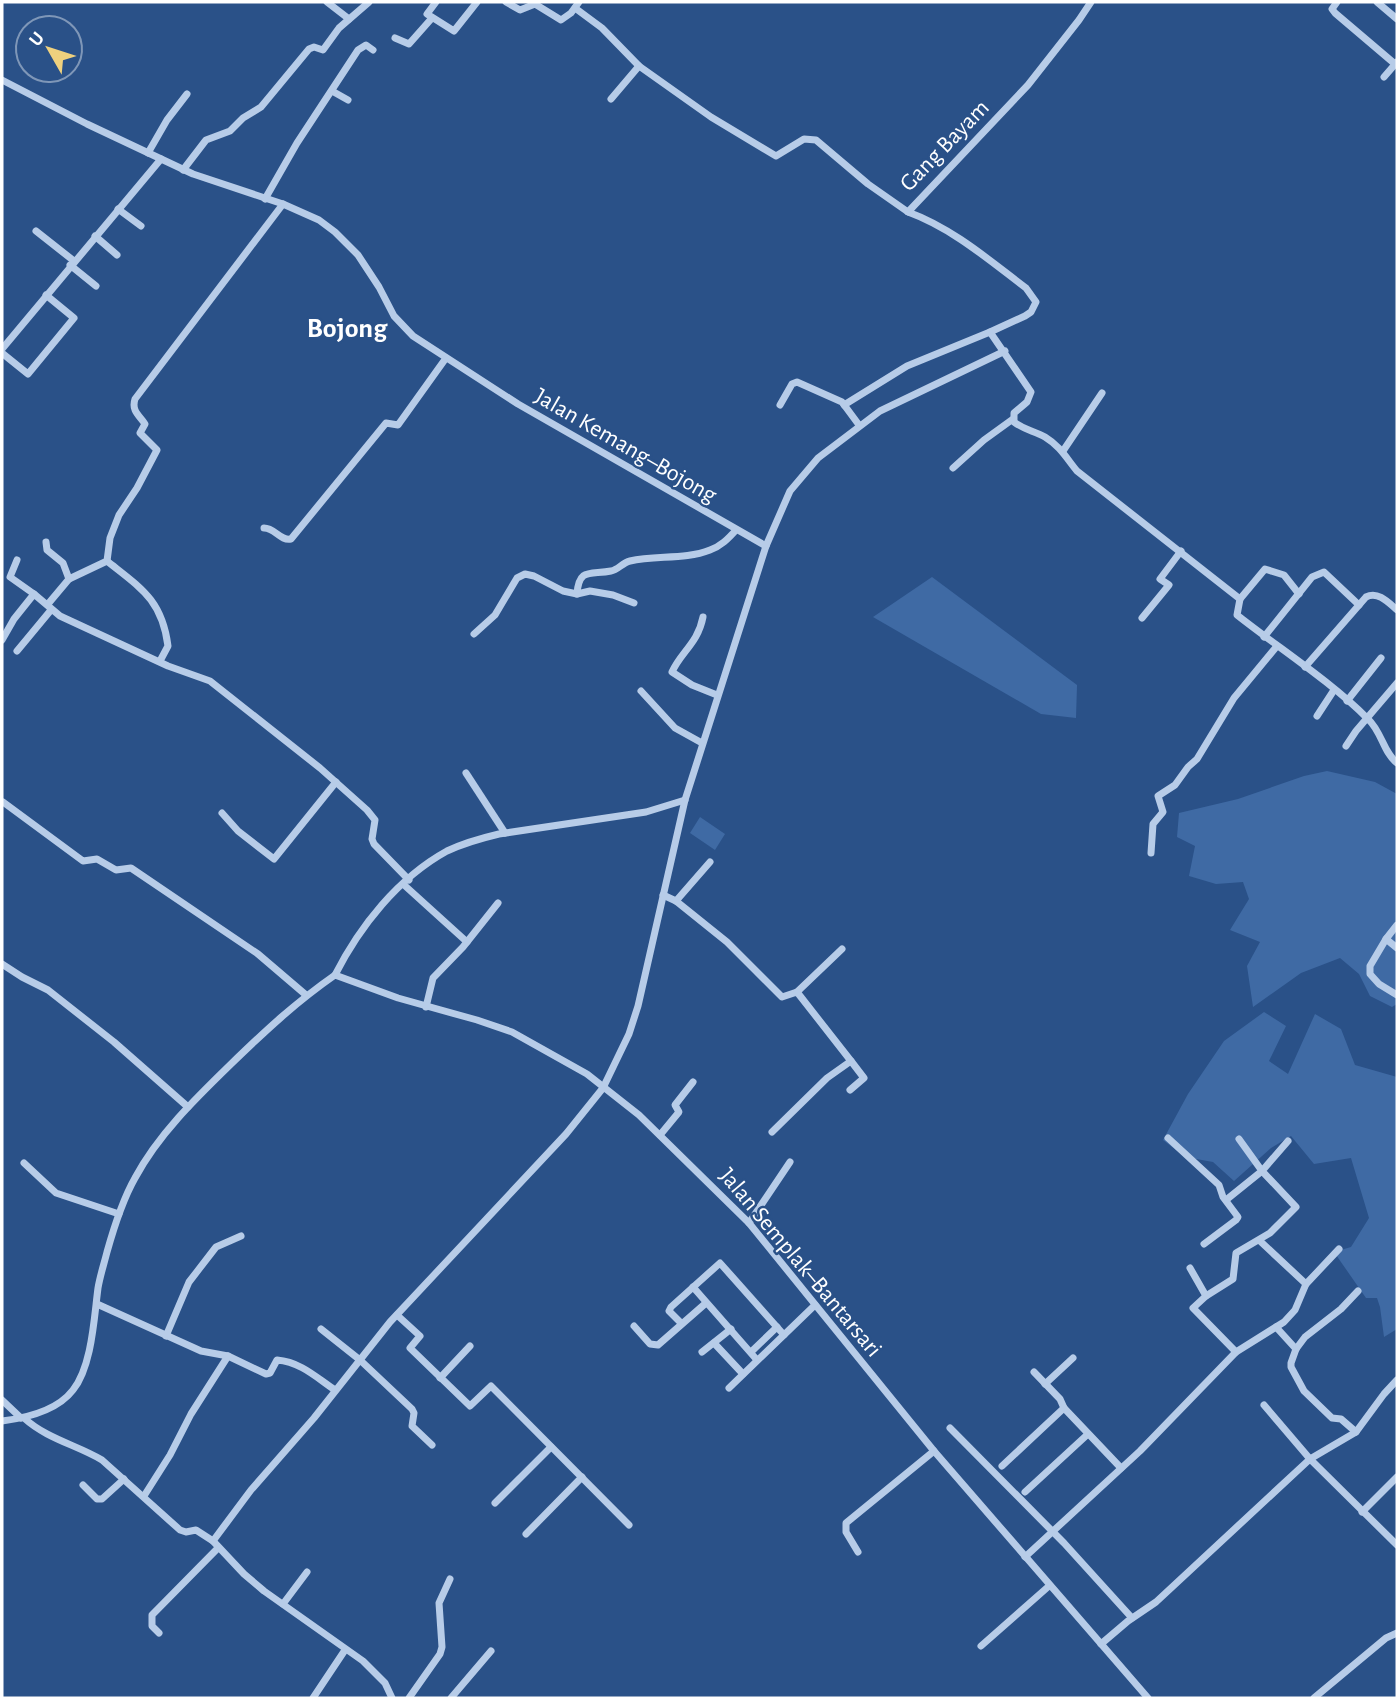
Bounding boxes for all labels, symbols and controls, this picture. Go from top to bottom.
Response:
north arrow [14,14,84,84]
text: U [26,29,48,50]
street label: Gang Bayam [896,95,994,196]
district label: Bojong [307,315,388,343]
street label: Jalan Kemang–Bojong [530,384,721,508]
street label: Jalan Semplak–Bantarsari [715,1164,886,1362]

